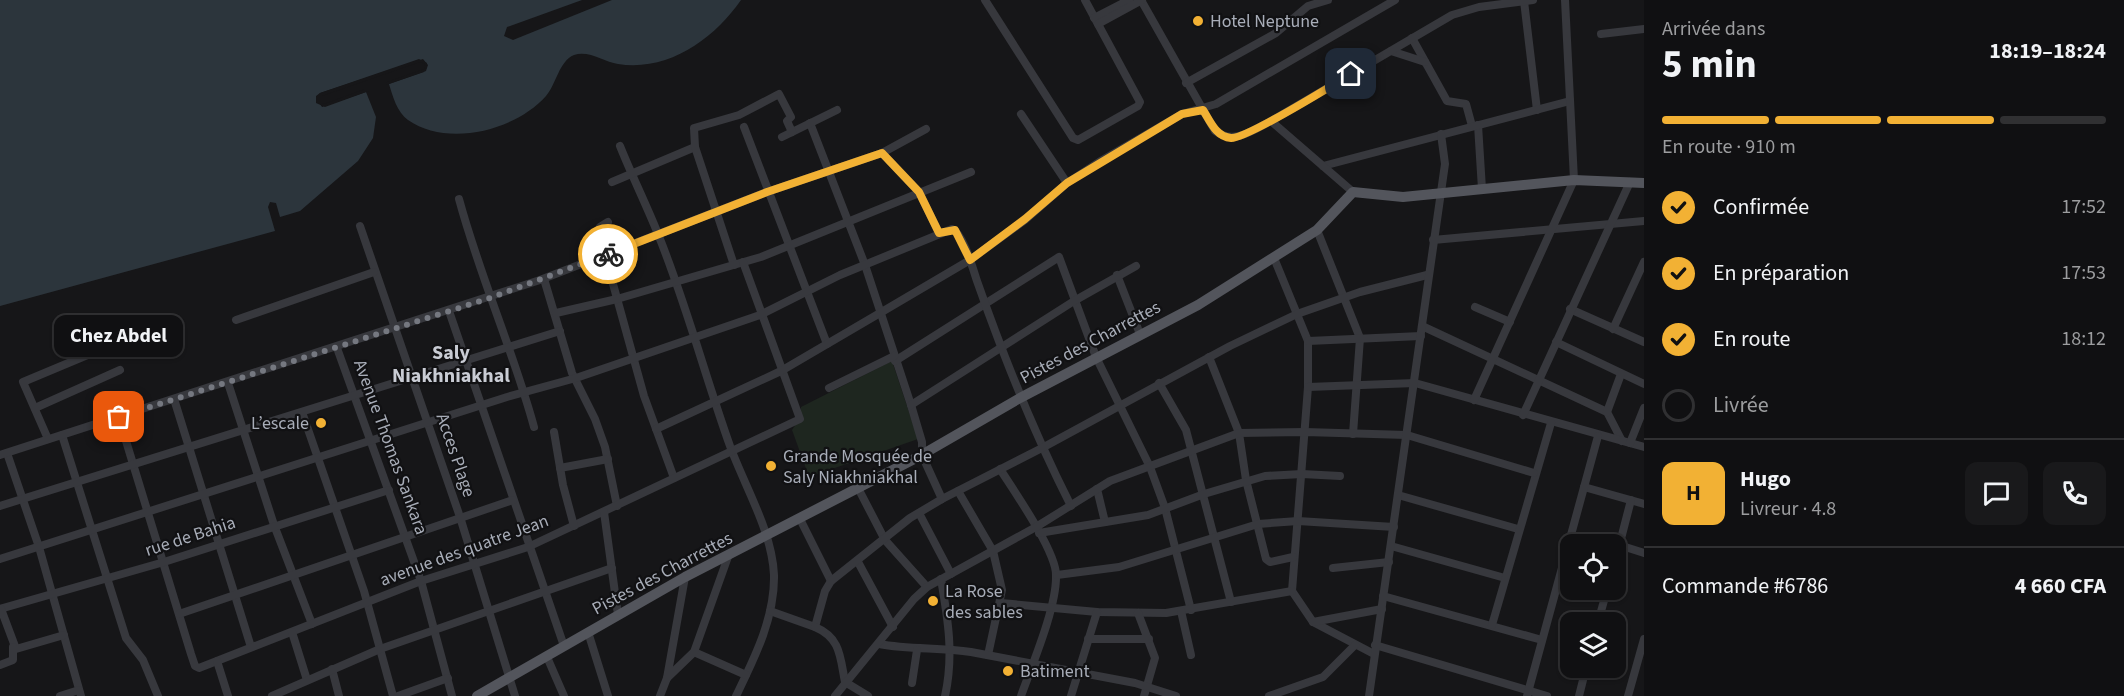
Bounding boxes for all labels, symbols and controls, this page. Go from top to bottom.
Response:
place label: Hotel Neptune [1210,9,1319,34]
marker: Hotel Neptune [1191,14,1205,28]
text: Arrivée dans [1662,15,1765,43]
text: 18:19–18:24 [1989,35,2106,67]
text: 5 min [1662,37,1757,93]
pin [1325,48,1376,99]
icon: home [1334,57,1367,90]
text: En route · 910 m [1662,133,1796,161]
icon: check [1662,191,1695,224]
text: Confirmée [1713,191,1809,223]
text: 17:52 [2061,193,2106,221]
courier [578,224,638,284]
icon: bike [592,238,625,271]
icon: check [1662,257,1695,290]
text: En préparation [1713,257,1849,289]
text: 17:53 [2061,259,2106,287]
street label: Pistes des Charrettes [1015,295,1165,390]
callout: Chez Abdel [54,315,184,357]
text: Chez Abdel [70,322,167,350]
icon: check [1662,323,1695,356]
text: En route [1713,323,1790,355]
text: 18:12 [2061,325,2106,353]
district label: Saly Niakhniakhal [392,339,510,390]
street label: Avenue Thomas Sankara [347,356,434,538]
text: Livrée [1713,389,1769,421]
pin [93,391,144,442]
icon: bag [102,400,135,433]
street label: Acces Plage [430,410,482,500]
place label: L’escale [251,411,309,436]
marker: L’escale [314,416,328,430]
place label: Grande Mosquée de Saly Niakhniakhal [783,444,932,490]
marker: Grande Mosquée de Saly Niakhniakhal [764,459,778,473]
button: chat [1965,462,2028,525]
button: phone [2043,462,2106,525]
text: Hugo [1740,463,1791,495]
text: H [1686,477,1701,509]
text: Livreur · 4.8 [1740,495,1836,523]
street label: avenue des quatre Jean [376,508,552,593]
street label: rue de Bahia [142,510,239,563]
street label: Pistes des Charrettes [587,526,737,621]
map controls [1560,534,1626,678]
button: locate [1560,534,1626,600]
text: Commande #6786 [1662,570,1828,602]
text: 4 660 CFA [2015,570,2106,602]
place label: La Rose des sables [945,579,1023,625]
marker: La Rose des sables [926,594,940,608]
button: layers [1560,612,1626,678]
place label: Batiment [1020,659,1090,684]
marker: Batiment [1001,664,1015,678]

